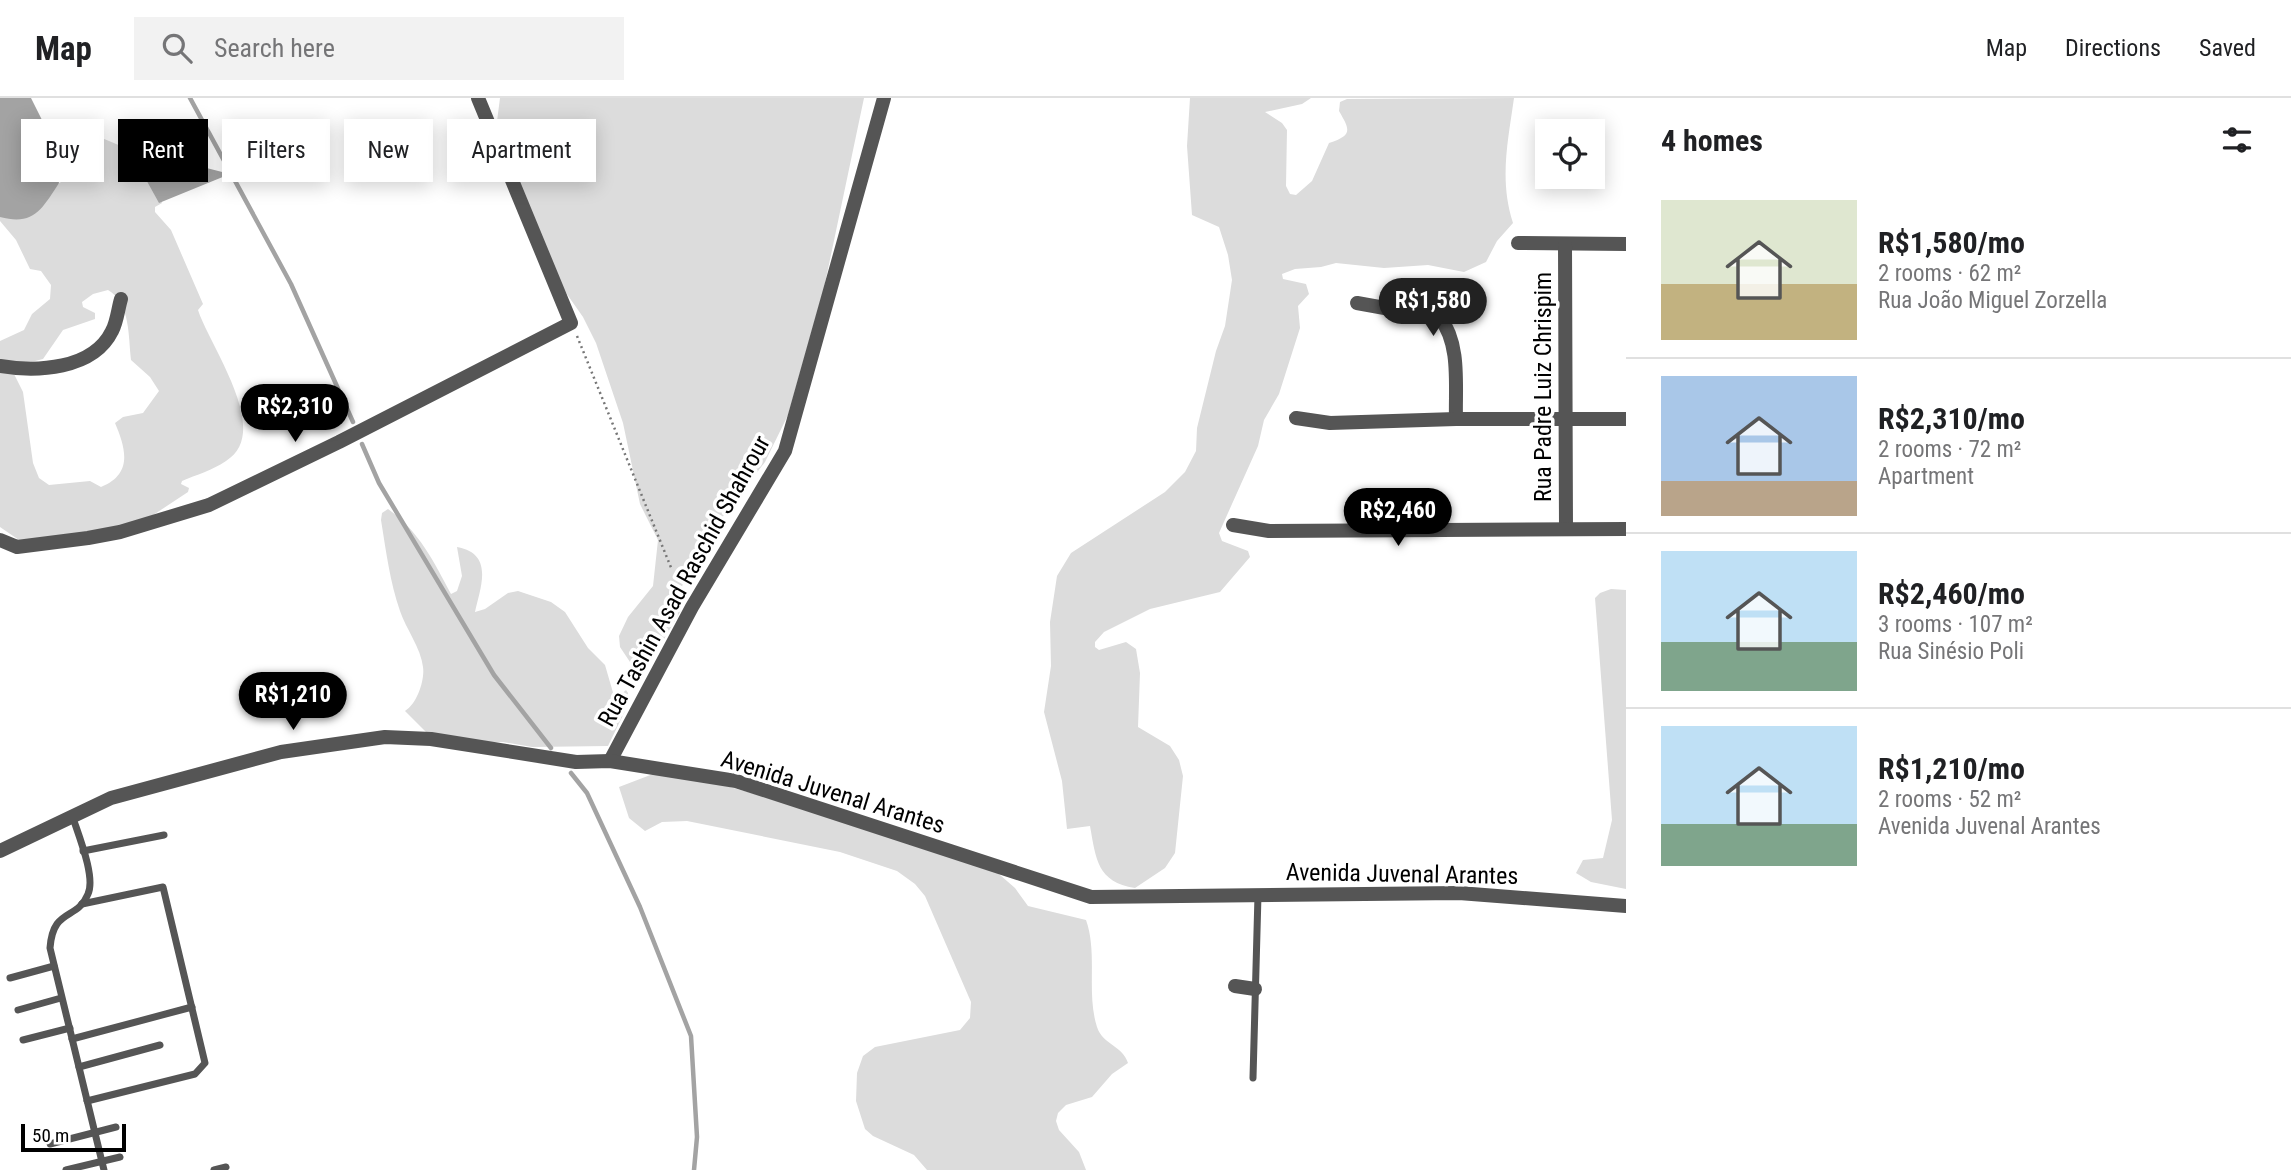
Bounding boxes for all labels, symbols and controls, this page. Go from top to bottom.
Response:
search box [134,17,624,80]
text: Map [35,29,92,68]
icon: search [158,29,196,67]
text: Search here [214,33,335,63]
text: Map [1986,34,2027,62]
text: Directions [2065,34,2161,62]
text: Saved [2199,34,2256,62]
chip: Buy [21,119,104,182]
chip: Rent [118,119,208,182]
chip: Filters [222,119,330,182]
chip: New [344,119,433,182]
chip: Apartment [447,119,596,182]
map controls [1535,119,1605,189]
button: locate [1535,119,1605,189]
icon: filters [2218,121,2256,159]
text: 4 homes [1661,123,1763,158]
text: R$1,580/mo [1878,225,2025,260]
icon: home [1717,228,1801,312]
text: 2 rooms · 62 m² [1878,260,2021,287]
street label: Rua Padre Luiz Chrispim [1529,272,1557,502]
pin: R$1,580 [1368,278,1498,338]
text: R$1,580 [1395,287,1471,314]
text: Rua João Miguel Zorzella [1878,287,2107,314]
pin: R$2,310 [230,384,360,444]
text: R$2,310 [257,393,333,420]
text: R$2,310/mo [1878,401,2025,436]
icon: home [1717,404,1801,488]
street label: Rua Tashin Asad Raschid Shahrour [592,431,776,731]
text: 2 rooms · 72 m² [1878,436,2021,463]
text: Apartment [1878,463,1974,490]
pin: R$2,460 [1333,489,1463,548]
text: R$2,460 [1360,497,1436,524]
text: R$2,460/mo [1878,576,2025,611]
icon: home [1717,579,1801,663]
text: 3 rooms · 107 m² [1878,611,2033,638]
text: Rua Sinésio Poli [1878,638,2024,665]
pin: R$1,210 [228,672,358,732]
text: R$1,210 [255,681,331,708]
street label: Avenida Juvenal Arantes [718,745,948,839]
text: R$1,210/mo [1878,751,2025,786]
icon: home [1717,754,1801,838]
text: 2 rooms · 52 m² [1878,786,2021,813]
text: Avenida Juvenal Arantes [1878,813,2101,840]
street label: Avenida Juvenal Arantes [1286,858,1518,890]
scale bar [21,1121,126,1153]
text: 50 m [32,1124,69,1147]

